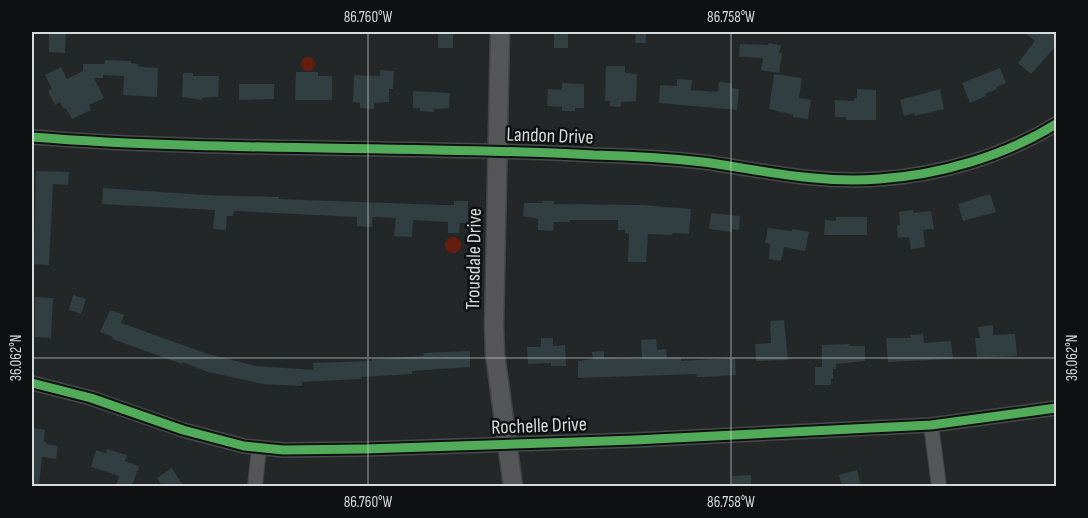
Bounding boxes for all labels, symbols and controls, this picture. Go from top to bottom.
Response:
text: 86.760°W [344,8,393,27]
text: 86.758°W [707,8,755,27]
street label: Landon Drive [506,122,594,150]
street label: Trousdale Drive [461,208,487,310]
text: 36.062°N [7,335,26,381]
text: 36.062°N [1063,335,1082,381]
street label: Rochelle Drive [491,412,587,440]
text: 86.760°W [344,493,393,512]
text: 86.758°W [707,493,755,512]

